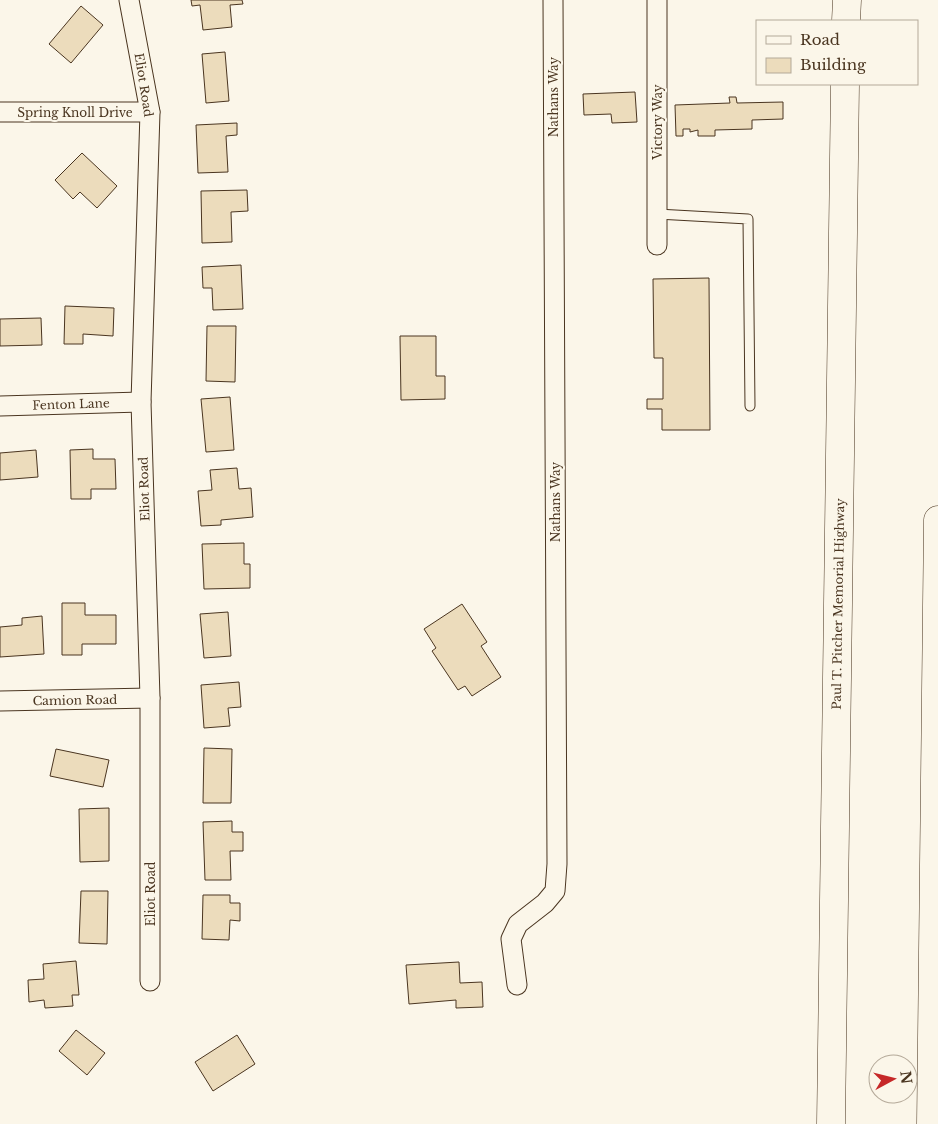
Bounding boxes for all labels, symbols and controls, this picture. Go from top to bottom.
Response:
legend [756,20,918,85]
text: Road [800,30,840,49]
street label: Eliot Road [132,52,156,118]
text: Building [800,55,867,74]
street label: Nathans Way [546,57,561,137]
street label: Victory Way [650,84,665,161]
street label: Spring Knoll Drive [17,105,133,120]
street label: Fenton Lane [32,395,110,413]
street label: Eliot Road [135,457,153,521]
street label: Nathans Way [548,462,563,542]
street label: Paul T. Pitcher Memorial Highway [829,498,847,710]
street label: Camion Road [33,692,117,708]
street label: Eliot Road [143,862,158,926]
north arrow [868,1054,918,1104]
text: N [896,1070,916,1085]

